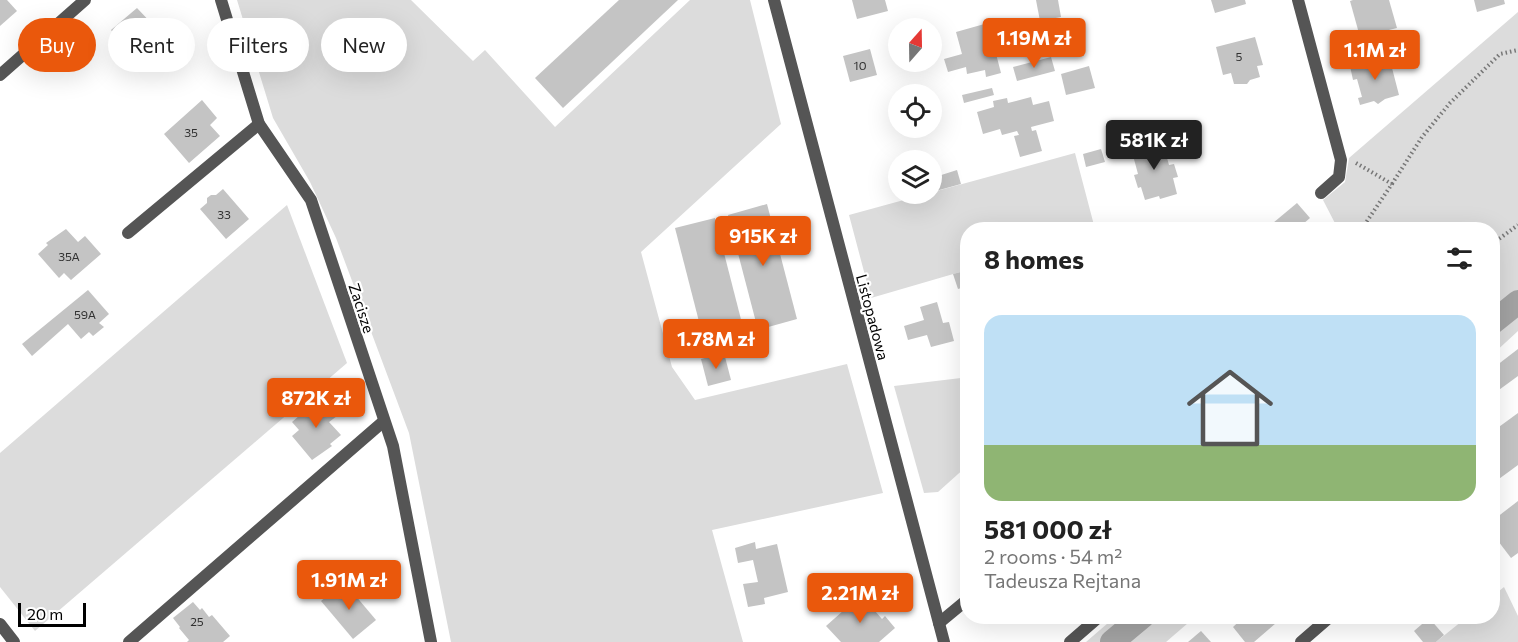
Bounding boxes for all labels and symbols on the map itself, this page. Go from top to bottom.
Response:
north arrow [888,18,942,72]
pin: 1.19M zł [972,18,1096,69]
pin: 1.1M zł [1320,30,1430,81]
house number: 5 [1236,49,1243,63]
house number: 10 [854,58,867,72]
pin: 581K zł [1099,120,1209,171]
house number: 35 [184,125,198,139]
house number: 33 [217,207,231,221]
pin: 915K zł [708,216,818,267]
house number: 35A [58,249,80,263]
street label: Listopadowa [853,272,893,362]
street label: Zacisze [346,281,379,335]
house number: 59A [74,307,96,321]
pin: 1.78M zł [654,319,778,370]
pin: 872K zł [261,378,371,429]
pin: 1.91M zł [287,560,411,611]
pin: 2.21M zł [798,573,922,624]
scale bar [18,600,86,628]
house number: 25 [190,614,204,628]

